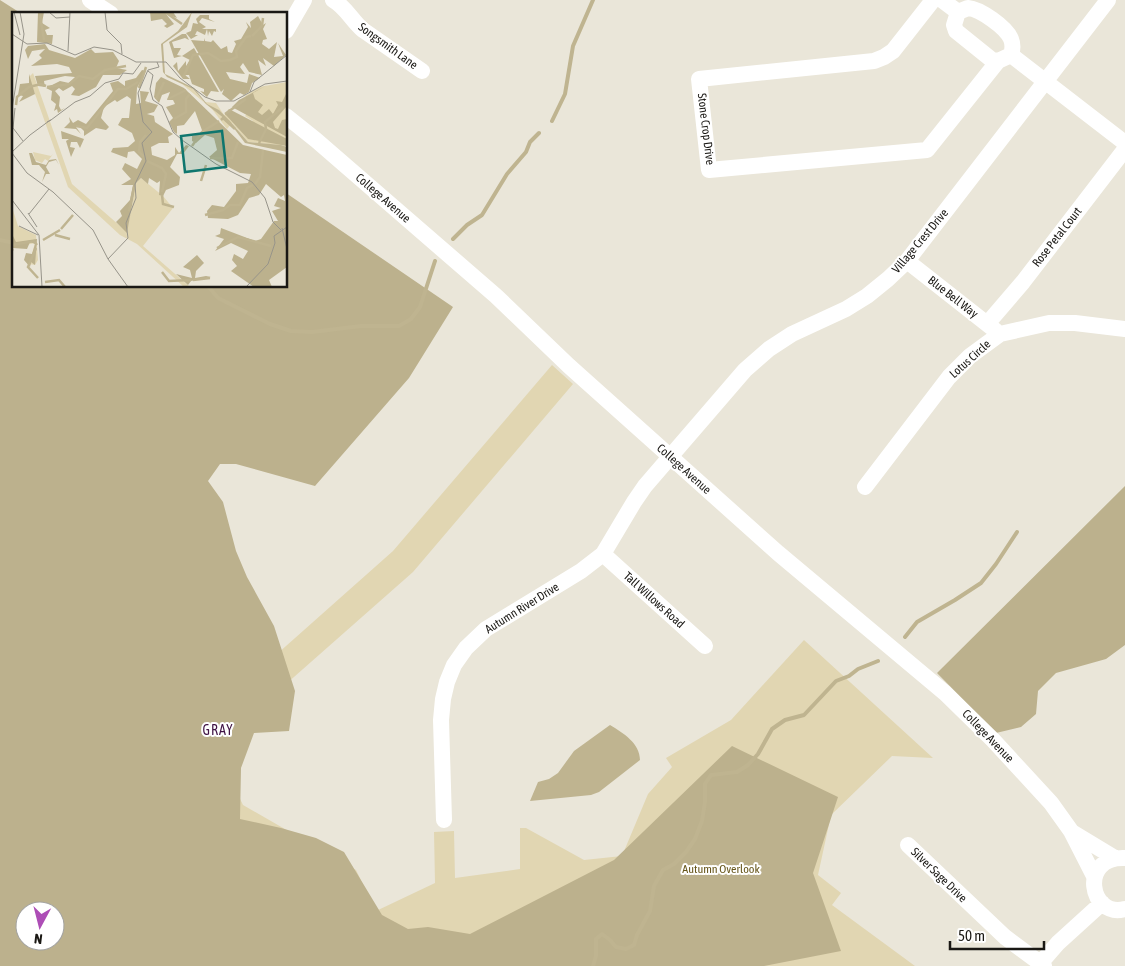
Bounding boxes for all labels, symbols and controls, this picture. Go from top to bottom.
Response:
inset map [12,12,288,288]
street label: Songsmith Lane [356,20,420,72]
street label: Stone Crop Drive [695,92,717,166]
street label: College Avenue [353,170,413,226]
street label: Rose Petal Court [1029,204,1085,270]
street label: Village Crest Drive [889,206,951,276]
street label: Blue Bell Way [925,273,981,321]
street label: Lotus Circle [947,337,993,381]
street label: College Avenue [654,441,714,497]
street label: Tall Willows Road [621,569,687,631]
street label: Autumn River Drive [482,580,562,636]
street label: College Avenue [959,707,1017,765]
district label: GRAY [203,722,233,738]
street label: Silver Sage Drive [908,845,970,905]
park label: Autumn Overlook [682,862,760,876]
north arrow [15,901,65,951]
scale bar [950,918,1044,950]
text: 50 m [958,927,985,944]
text: N [33,930,43,947]

